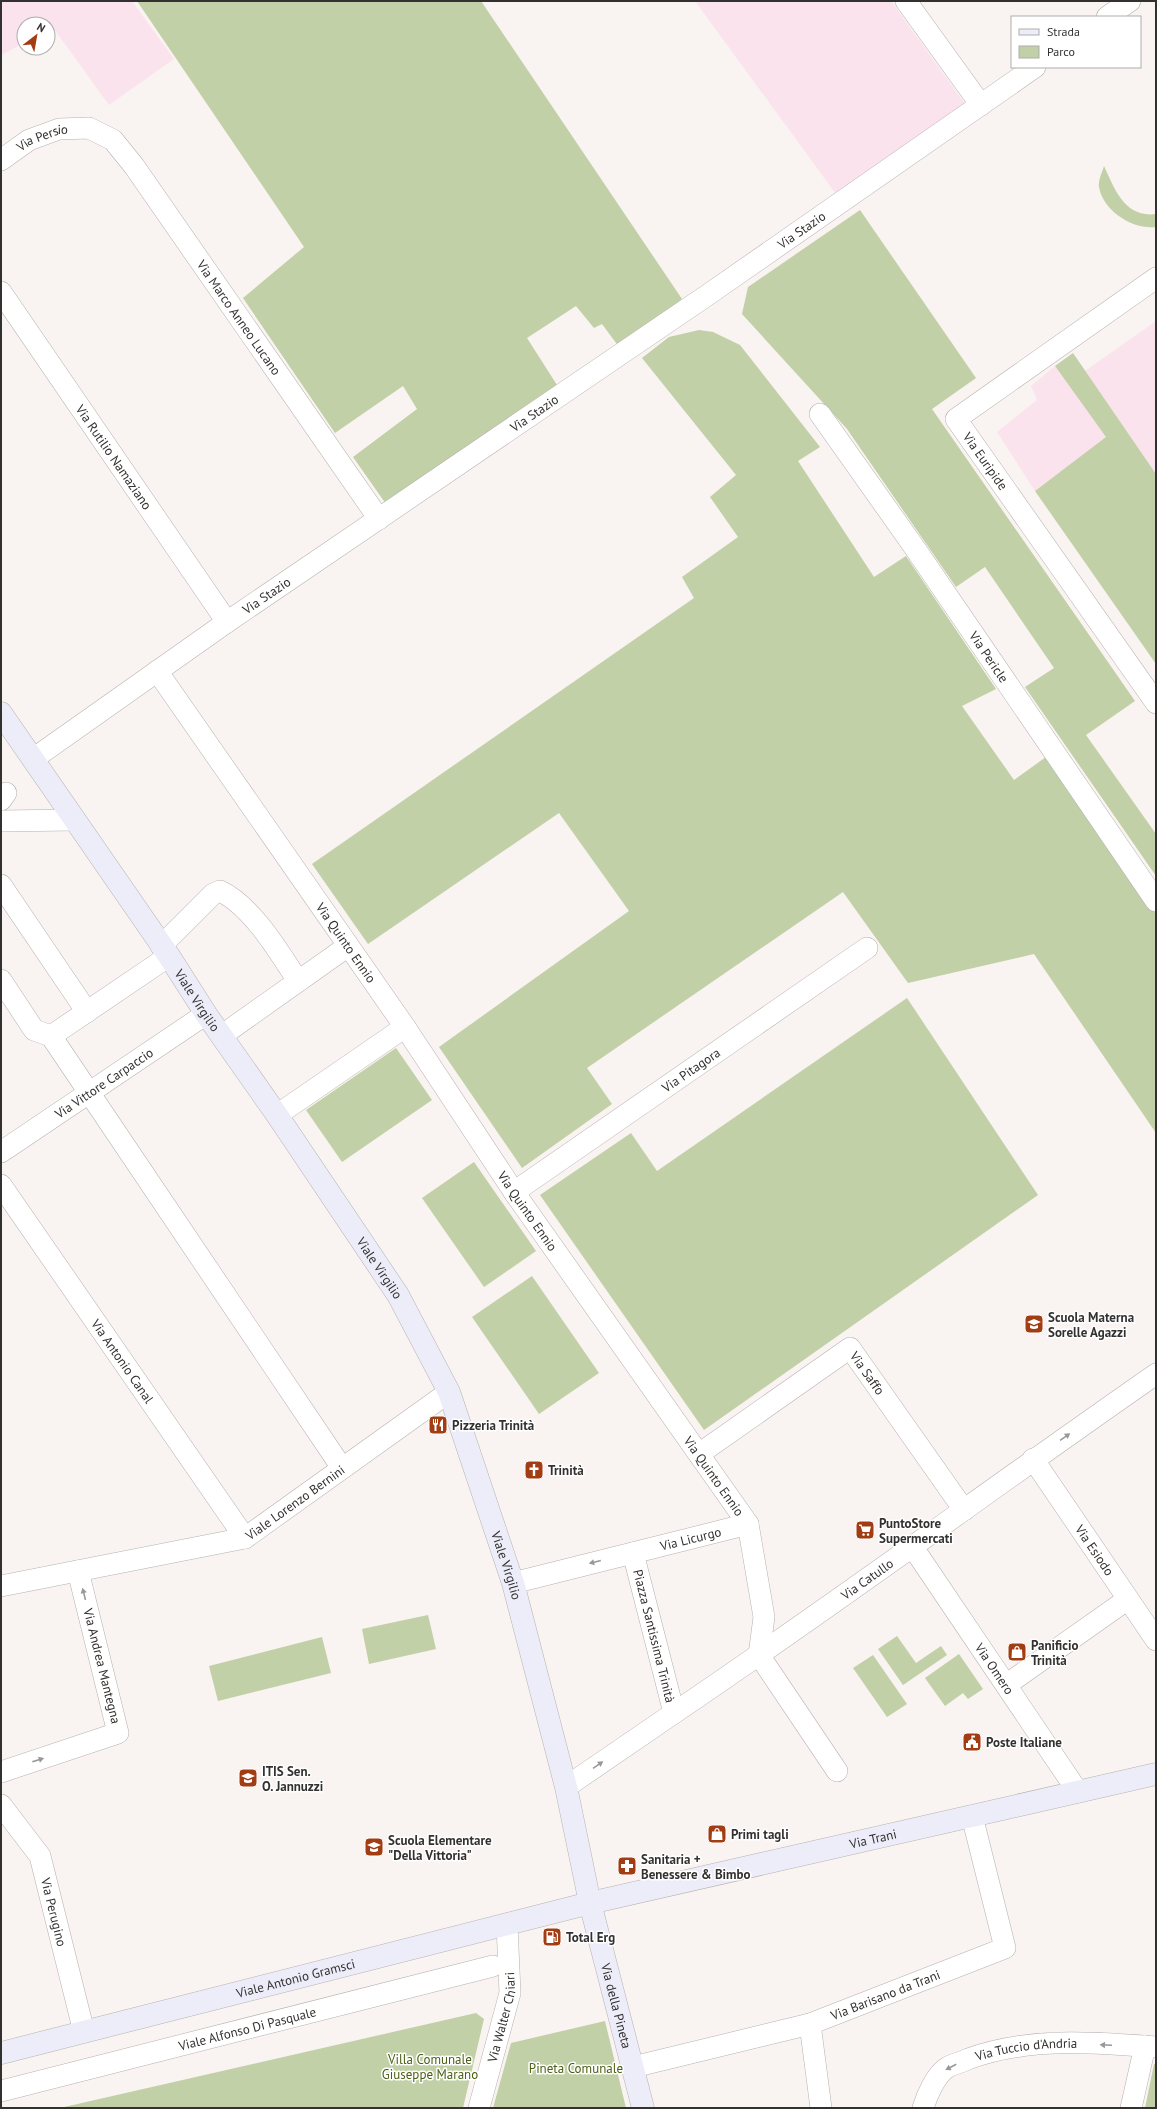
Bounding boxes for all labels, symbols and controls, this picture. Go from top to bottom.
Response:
north arrow [16,16,56,56]
legend [1011,16,1141,68]
text: N [34,20,48,35]
text: Strada [1047,24,1080,39]
text: Parco [1047,44,1075,59]
street label: Via Persio [12,120,68,155]
street label: Via Stazio [773,207,829,253]
street label: Via Marco Anneo Lucano [193,256,285,378]
street label: Via Stazio [506,391,562,436]
street label: Via Rutilio Namaziano [72,401,156,513]
street label: Via Euripide [959,428,1012,493]
street label: Via Stazio [238,573,294,618]
street label: Via Pericle [965,627,1013,686]
street label: Via Quinto Ennio [312,898,380,986]
street label: Viale Virgilio [171,965,224,1035]
street label: Via Vittore Carpaccio [51,1044,156,1122]
street label: Via Pitagora [658,1044,723,1096]
street label: Via Quinto Ennio [493,1167,561,1254]
street label: Viale Virgilio [352,1233,407,1302]
place label: Scuola Materna Sorelle Agazzi [1048,1309,1134,1341]
school or university icon: Scuola Materna Sorelle Agazzi [1023,1313,1045,1335]
street label: Via Antonio Canal [87,1315,158,1407]
street label: Via Saffo [846,1347,889,1398]
restaurant icon: Pizzeria Trinità [427,1414,449,1436]
place label: Pizzeria Trinità [452,1417,534,1434]
street label: Via Quinto Ennio [680,1432,748,1519]
one-way arrow [1060,1433,1070,1441]
church icon: Trinità [523,1459,545,1481]
street label: Viale Lorenzo Bernini [241,1461,348,1544]
place label: Trinità [548,1462,584,1479]
place label: PuntoStore Supermercati [879,1515,953,1547]
supermarket icon: PuntoStore Supermercati [854,1519,876,1541]
street label: Via Esiodo [1071,1521,1118,1579]
street label: Via Licurgo [657,1523,723,1555]
street label: Viale Virgilio [487,1528,525,1601]
street label: Via Catullo [837,1554,897,1604]
one-way arrow [589,1560,602,1566]
street label: Piazza Santissima Trinità [629,1568,679,1704]
one-way arrow [80,1588,86,1601]
street label: Via Andrea Mantegna [79,1606,125,1725]
place label: Panificio Trinità [1031,1637,1078,1669]
street label: Via Omero [971,1639,1018,1698]
shop icon: Panificio Trinità [1006,1641,1028,1663]
public building icon: Poste Italiane [961,1731,983,1753]
place label: Poste Italiane [986,1734,1062,1751]
one-way arrow [32,1757,44,1763]
one-way arrow [593,1761,603,1769]
place label: ITIS Sen. O. Jannuzzi [262,1763,323,1795]
school or university icon: ITIS Sen. O. Jannuzzi [237,1767,259,1789]
shop icon: Primi tagli [706,1823,728,1845]
street label: Via Trani [847,1825,898,1852]
place label: Primi tagli [731,1826,789,1843]
place label: Scuola Elementare "Della Vittoria" [388,1832,492,1864]
school or university icon: Scuola Elementare "Della Vittoria" [363,1836,385,1858]
place label: Sanitaria + Benessere & Bimbo [641,1851,750,1883]
pharmacy icon: Sanitaria + Benessere & Bimbo [616,1855,638,1877]
street label: Via Perugino [37,1875,71,1948]
fuel station icon: Total Erg [541,1926,563,1948]
place label: Total Erg [566,1929,615,1946]
street label: Viale Antonio Gramsci [233,1955,357,2002]
street label: Via della Pineta [597,1960,636,2050]
street label: Via Barisano da Trani [827,1966,943,2024]
street label: Via Walter Chiari [483,1972,519,2065]
street label: Viale Alfonso Di Pasquale [176,2003,318,2054]
street label: Via Tuccio d'Andria [972,2034,1077,2065]
one-way arrow [1100,2041,1112,2048]
park label: Villa Comunale Giuseppe Marano [382,2051,478,2083]
park label: Pineta Comunale [529,2060,623,2077]
one-way arrow [945,2064,957,2070]

